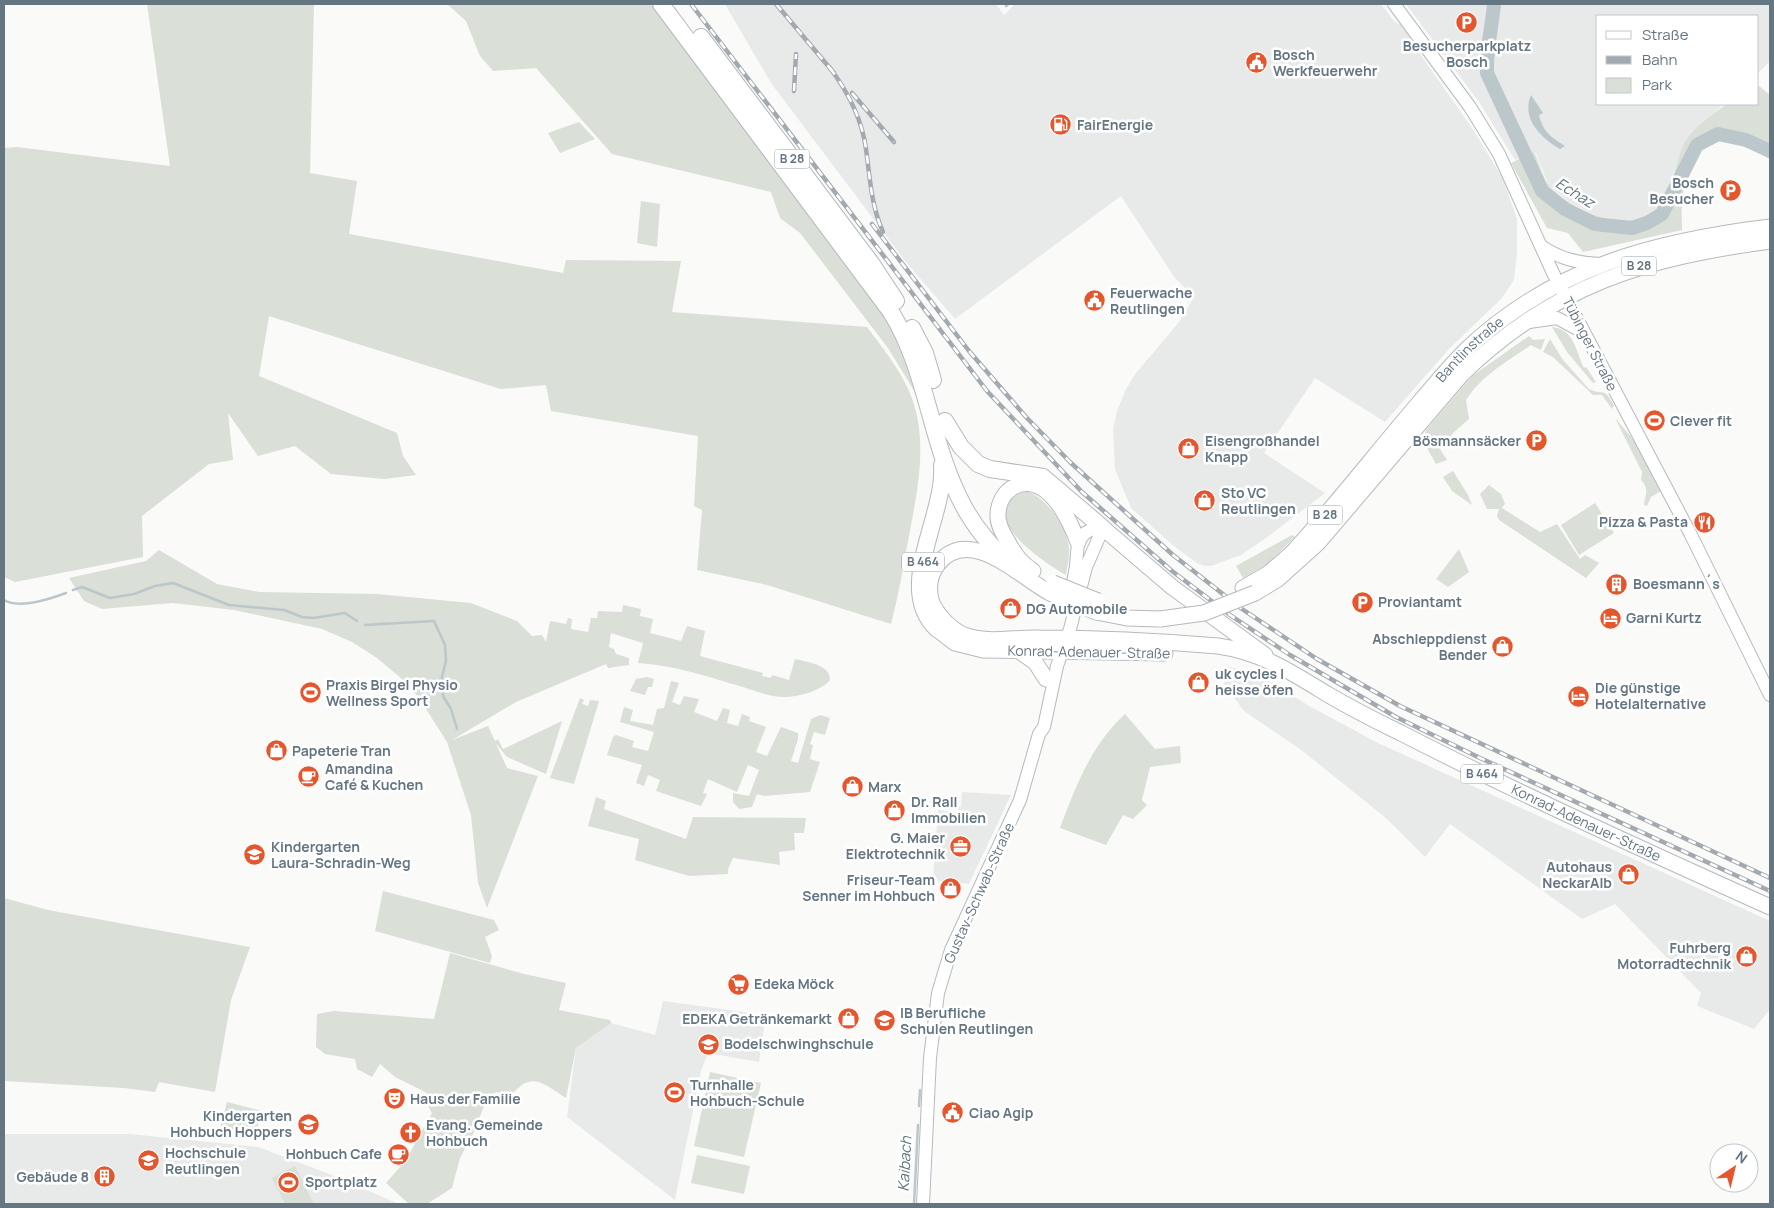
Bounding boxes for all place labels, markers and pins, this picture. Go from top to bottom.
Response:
parking icon: Besucherparkplatz Bosch [1455,11,1479,35]
place label: Besucherparkplatz Bosch [1403,36,1531,71]
place label: Bosch Werkfeuerwehr [1273,45,1378,80]
public building icon: Bosch Werkfeuerwehr [1245,51,1269,75]
fuel station icon: FairEnergie [1049,113,1073,137]
place label: FairEnergie [1077,115,1153,134]
place label: Bosch Besucher [1650,173,1714,208]
parking icon: Bosch Besucher [1718,179,1742,203]
place label: Feuerwache Reutlingen [1110,283,1192,318]
public building icon: Feuerwache Reutlingen [1082,289,1106,313]
sports icon: Clever fit [1642,409,1666,433]
place label: Clever fit [1670,411,1732,430]
parking icon: Bösmannsäcker [1525,429,1549,453]
place label: Eisengroßhandel Knapp [1205,431,1320,466]
place label: Bösmannsäcker [1413,431,1521,450]
shop icon: Eisengroßhandel Knapp [1177,437,1201,461]
place label: Sto VC Reutlingen [1221,483,1296,518]
shop icon: Sto VC Reutlingen [1193,489,1217,513]
restaurant icon: Pizza & Pasta [1692,510,1716,534]
place label: Pizza & Pasta [1599,512,1688,531]
building icon: Boesmann´s [1605,572,1629,596]
place label: Boesmann´s [1633,574,1720,593]
parking icon: Proviantamt [1350,590,1374,614]
place label: Proviantamt [1378,592,1462,611]
shop icon: DG Automobile [998,597,1022,621]
place label: DG Automobile [1026,599,1127,618]
hotel icon: Garni Kurtz [1598,606,1622,630]
place label: Garni Kurtz [1626,608,1702,627]
place label: Abschleppdienst Bender [1372,629,1487,664]
shop icon: Abschleppdienst Bender [1491,635,1515,659]
place label: uk cycles | heisse öfen [1215,664,1293,699]
shop icon: uk cycles | heisse öfen [1187,670,1211,694]
place label: Praxis Birgel Physio Wellness Sport [326,675,458,710]
place label: Die günstige Hotelalternative [1595,678,1706,713]
sports icon: Praxis Birgel Physio Wellness Sport [298,681,322,705]
hotel icon: Die günstige Hotelalternative [1567,684,1591,708]
shop icon: Papeterie Tran [264,739,288,763]
place label: Papeterie Tran [292,741,391,760]
place label: Amandina Café & Kuchen [325,759,423,794]
cafe icon: Amandina Café & Kuchen [297,765,321,789]
shop icon: Marx [840,775,864,799]
place label: Marx [868,777,902,796]
place label: Dr. Rall Immobilien [911,792,986,827]
shop icon: Dr. Rall Immobilien [883,798,907,822]
place label: G. Maier Elektrotechnik [846,828,945,863]
office icon: G. Maier Elektrotechnik [949,834,973,858]
place label: Kindergarten Laura-Schradin-Weg [271,837,411,872]
school or university icon: Kindergarten Laura-Schradin-Weg [243,843,267,867]
place label: Autohaus NeckarAlb [1542,857,1612,892]
shop icon: Autohaus NeckarAlb [1616,863,1640,887]
place label: Friseur-Team Senner im Hohbuch [802,870,935,905]
shop icon: Friseur-Team Senner im Hohbuch [939,876,963,900]
place label: Fuhrberg Motorradtechnik [1617,938,1731,973]
shop icon: Fuhrberg Motorradtechnik [1735,944,1759,968]
supermarket icon: Edeka Möck [726,972,750,996]
place label: Edeka Möck [754,974,834,993]
place label: IB Berufliche Schulen Reutlingen [900,1003,1033,1038]
shop icon: EDEKA Getränkemarkt [836,1007,860,1031]
place label: EDEKA Getränkemarkt [682,1009,832,1028]
school or university icon: IB Berufliche Schulen Reutlingen [872,1009,896,1033]
school or university icon: Bodelschwinghschule [696,1032,720,1056]
place label: Bodelschwinghschule [724,1034,874,1053]
place label: Turnhalle Hohbuch-Schule [690,1075,805,1110]
sports icon: Turnhalle Hohbuch-Schule [662,1081,686,1105]
theatre icon: Haus der Familie [382,1087,406,1111]
place label: Haus der Familie [410,1089,521,1108]
public building icon: Ciao Agip [941,1101,965,1125]
place label: Ciao Agip [969,1103,1034,1122]
place label: Kindergarten Hohbuch Hoppers [170,1106,292,1141]
school or university icon: Kindergarten Hohbuch Hoppers [296,1112,320,1136]
place label: Evang. Gemeinde Hohbuch [426,1115,543,1150]
church icon: Evang. Gemeinde Hohbuch [398,1121,422,1145]
cafe icon: Hohbuch Cafe [386,1142,410,1166]
place label: Hochschule Reutlingen [165,1143,246,1178]
place label: Hohbuch Cafe [286,1144,382,1163]
school or university icon: Hochschule Reutlingen [137,1149,161,1173]
building icon: Gebäude 8 [93,1165,117,1189]
place label: Gebäude 8 [16,1167,89,1186]
sports icon: Sportplatz [277,1170,301,1194]
place label: Sportplatz [305,1172,377,1191]

